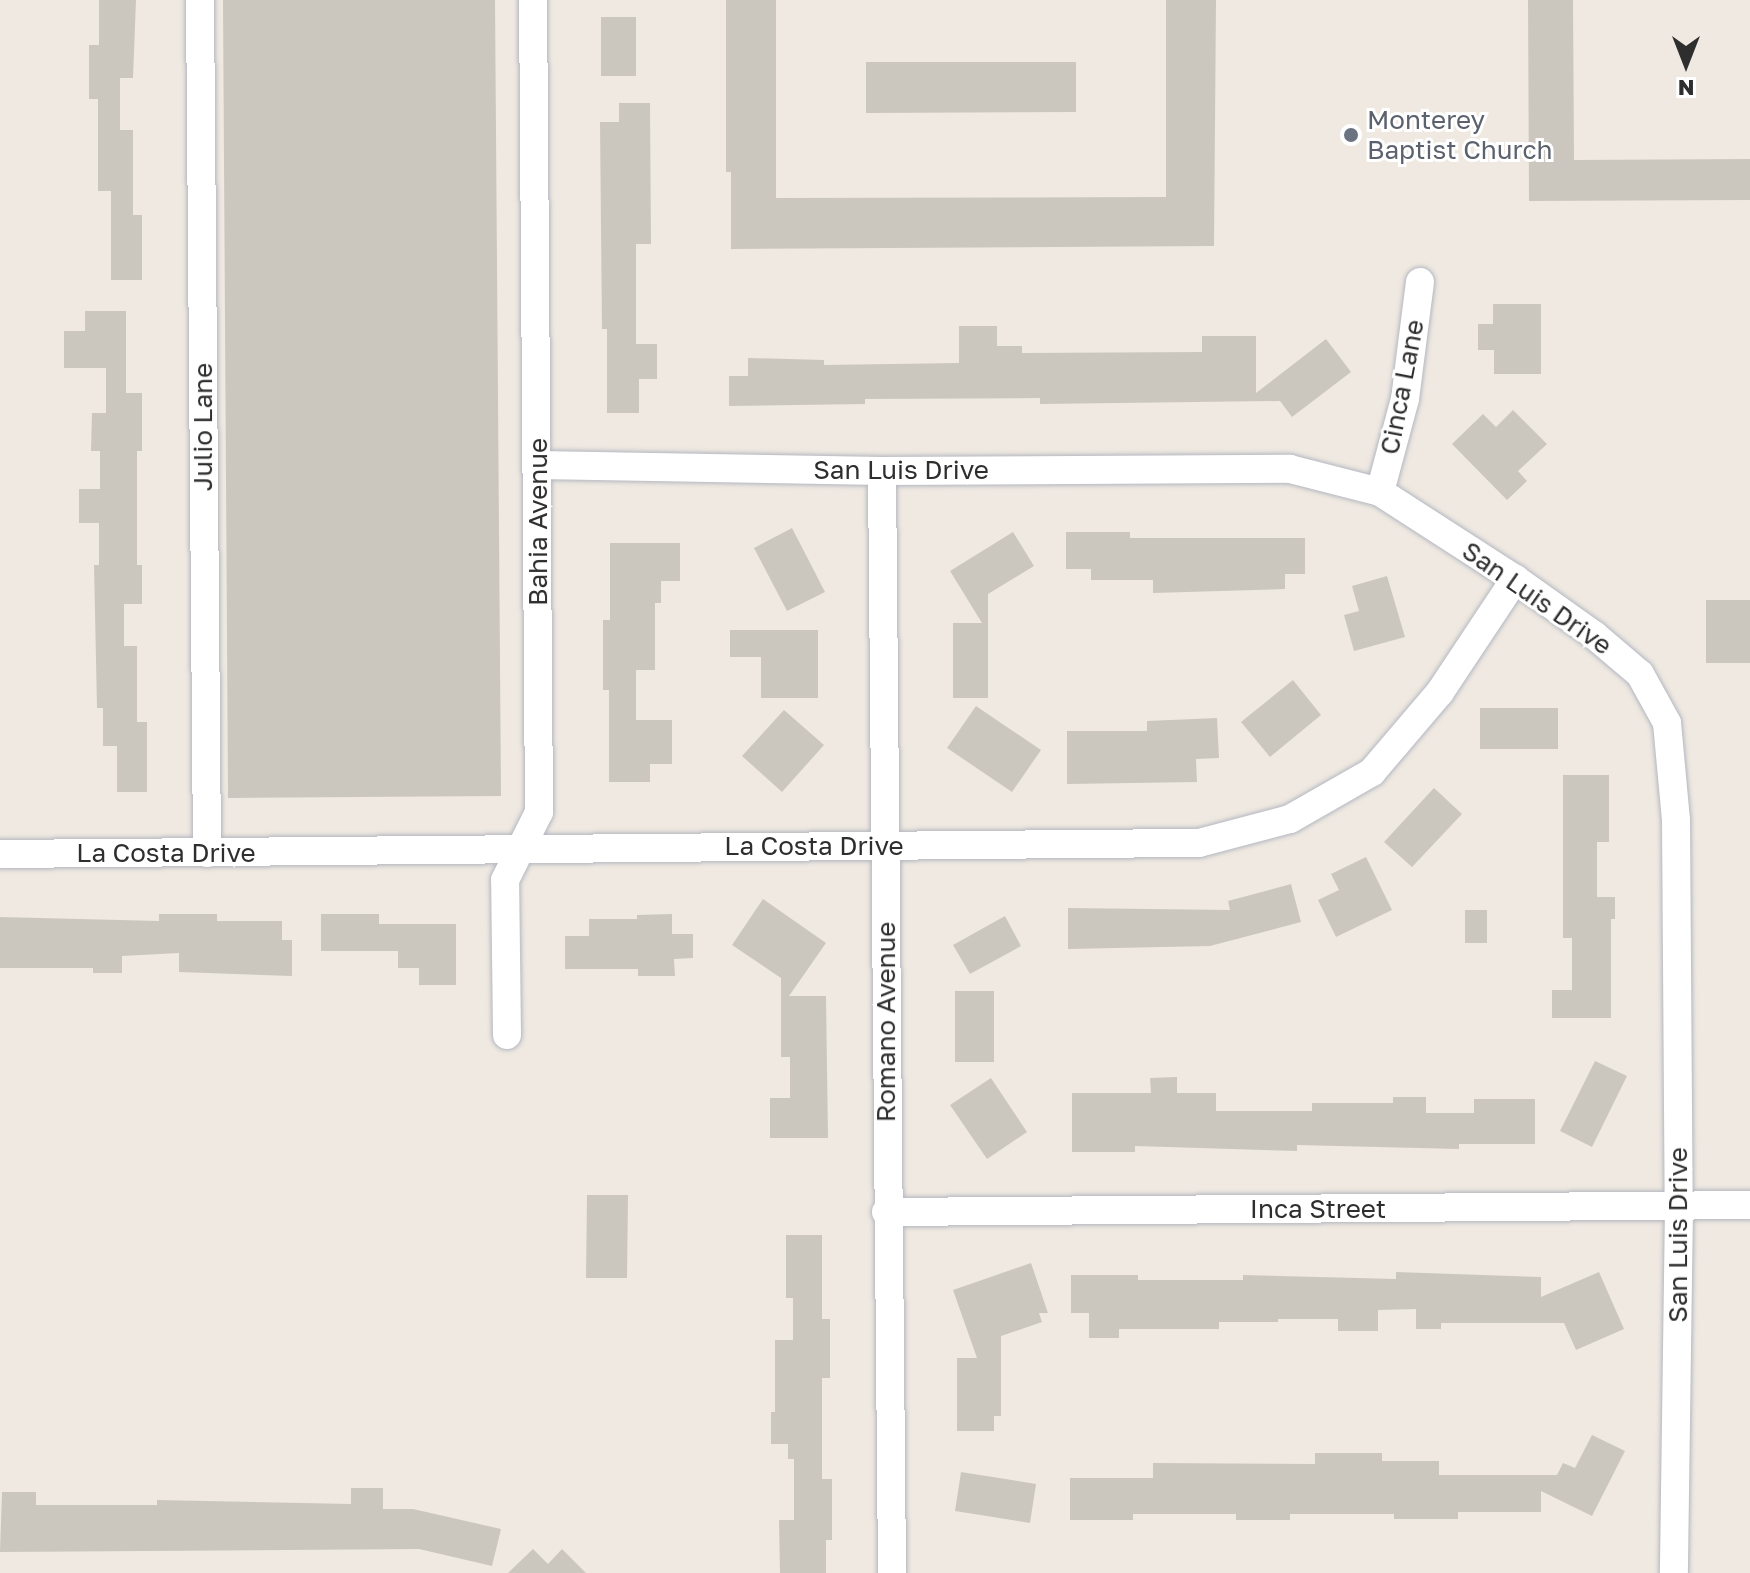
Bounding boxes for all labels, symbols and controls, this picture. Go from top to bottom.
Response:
north arrow [1646,24,1726,104]
text: N [1678,75,1694,102]
place label: Monterey Baptist Church [1367,104,1553,166]
marker: Monterey Baptist Church [1342,126,1360,144]
street label: Cinca Lane [1374,317,1430,457]
street label: Julio Lane [187,363,219,491]
street label: Bahia Avenue [522,438,554,606]
street label: San Luis Drive [813,454,989,486]
street label: San Luis Drive [1456,535,1618,661]
street label: La Costa Drive [724,830,904,862]
street label: La Costa Drive [76,837,256,869]
street label: Romano Avenue [870,922,902,1122]
street label: San Luis Drive [1662,1147,1694,1323]
street label: Inca Street [1250,1193,1386,1225]

